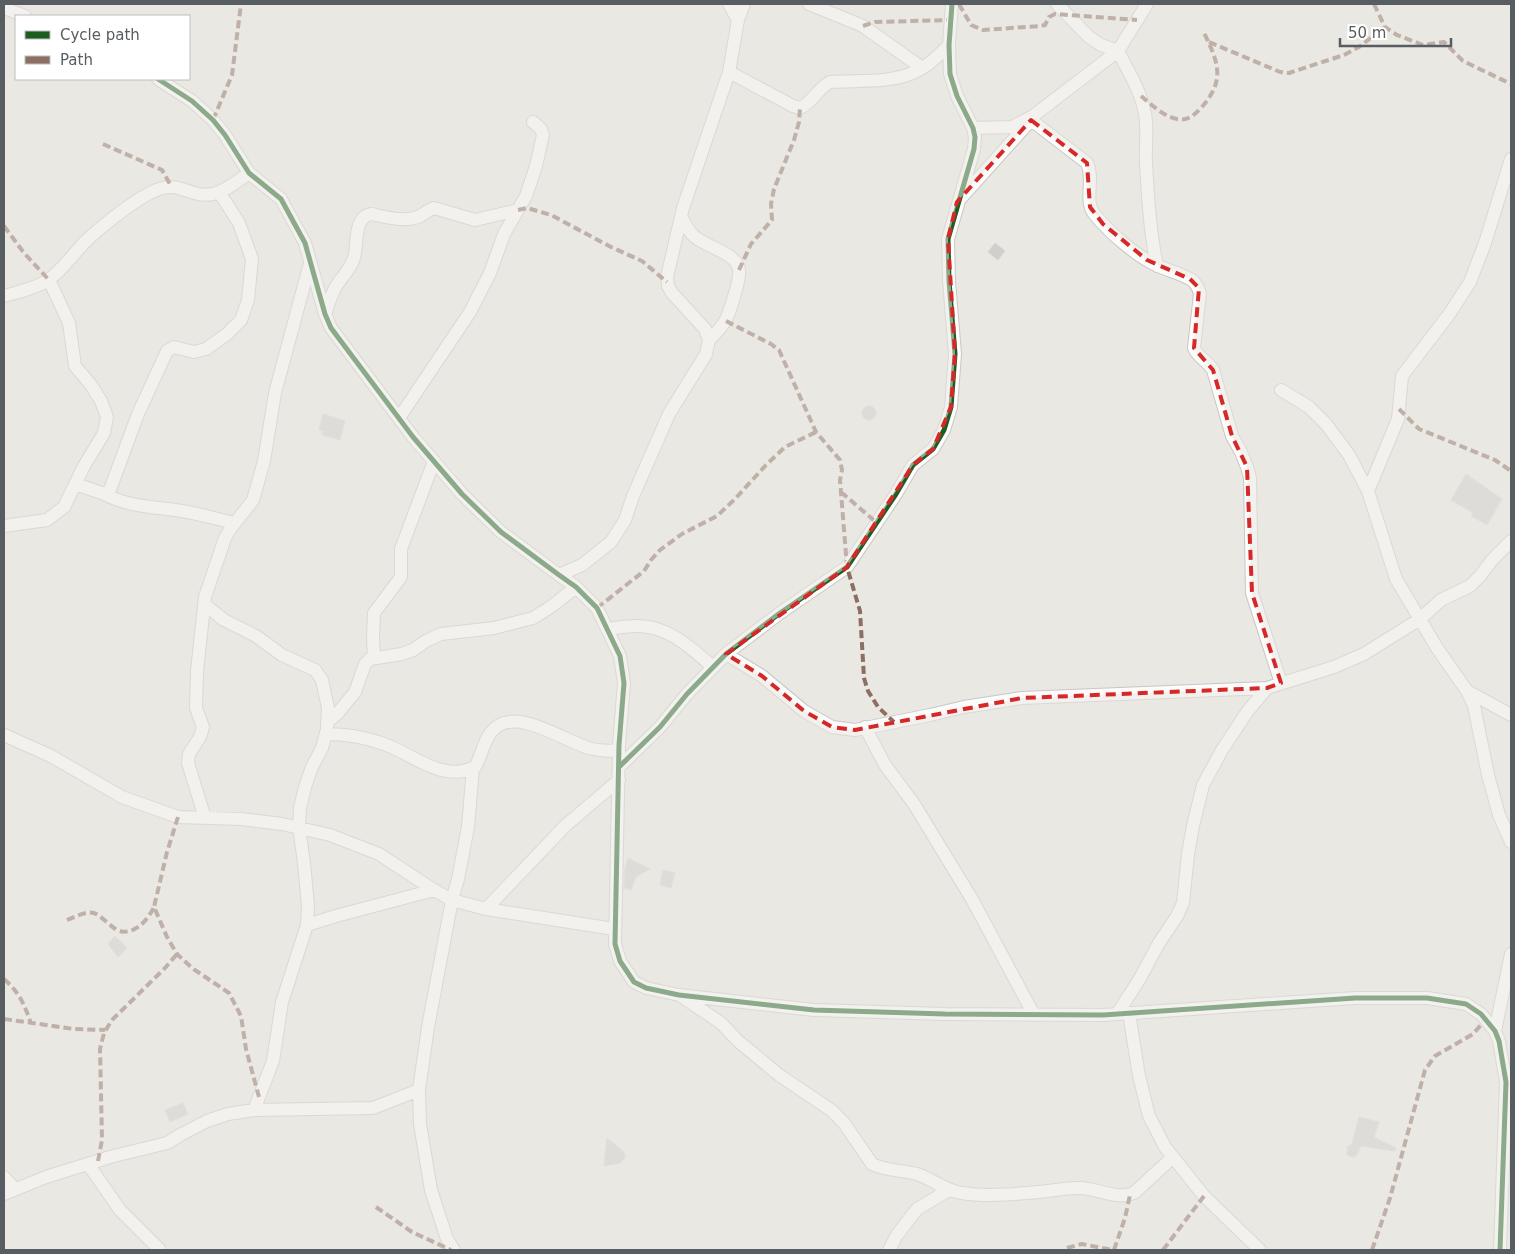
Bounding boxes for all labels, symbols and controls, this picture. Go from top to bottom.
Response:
legend [15,15,190,80]
scale bar [1340,15,1451,47]
text: 50 m [1348,24,1386,42]
text: Cycle path [60,26,140,44]
text: Path [60,51,93,69]

